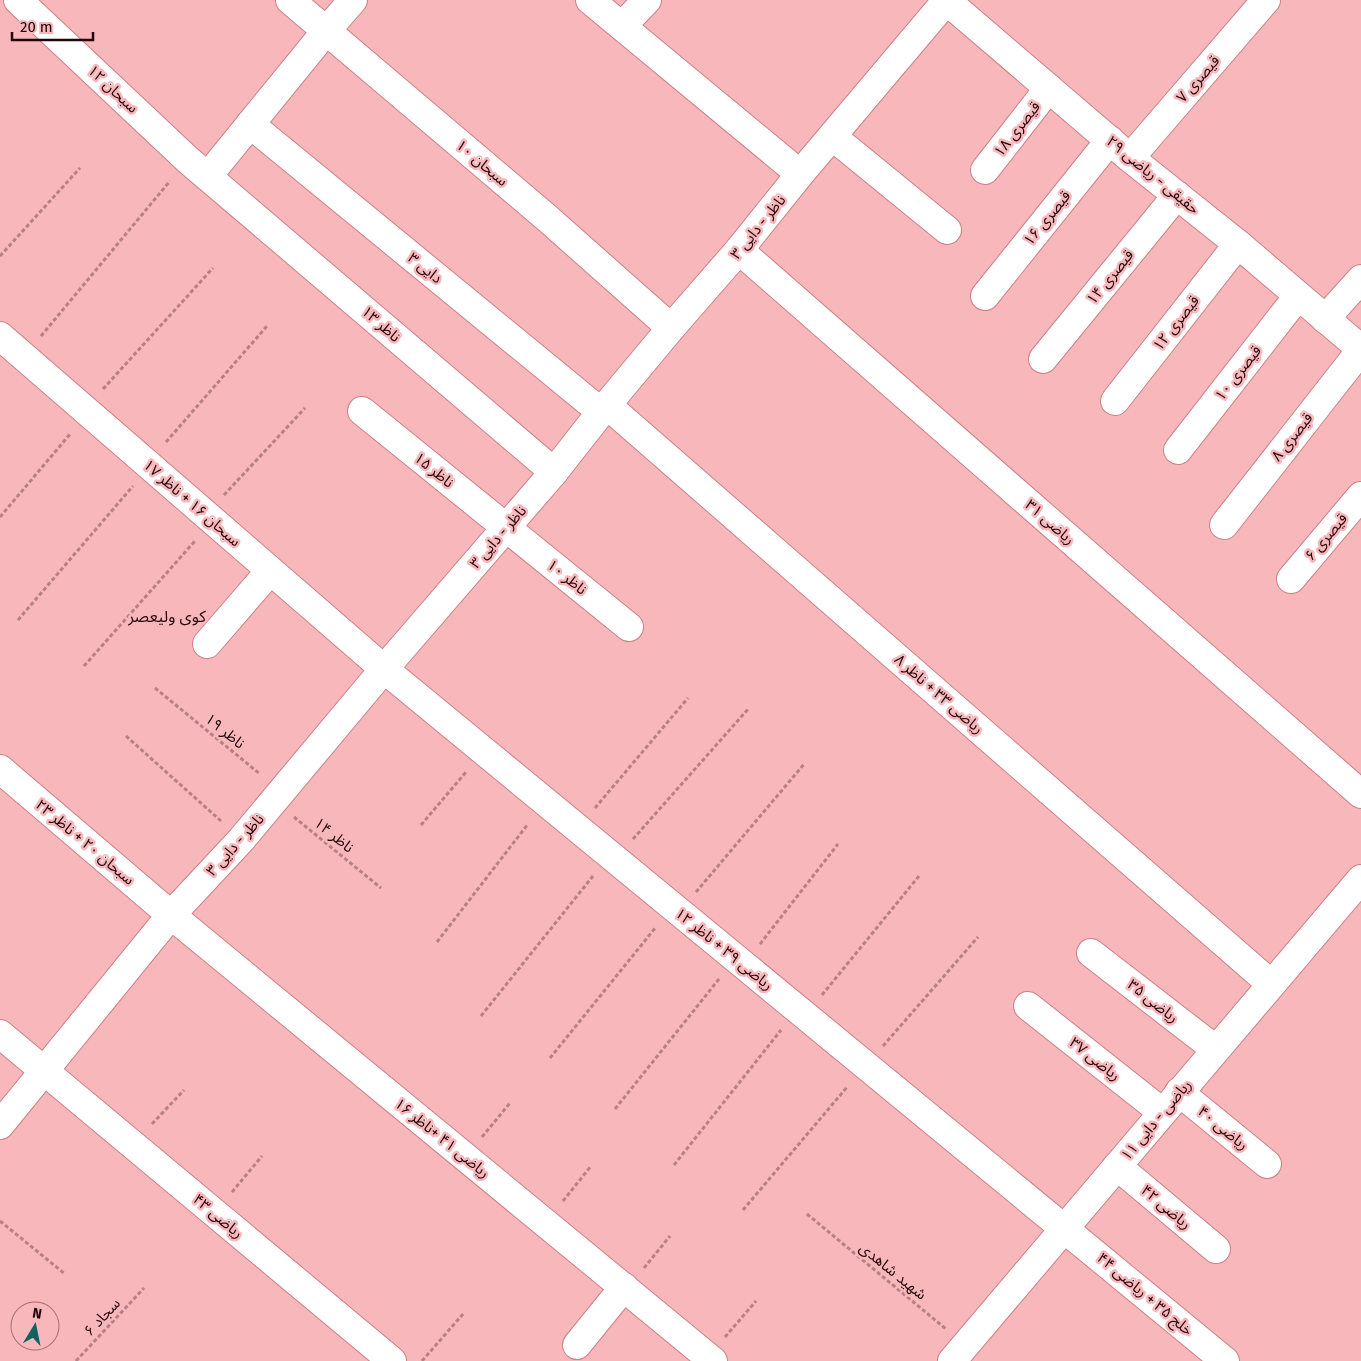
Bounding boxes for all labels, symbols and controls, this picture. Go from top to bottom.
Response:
scale bar [12,10,94,42]
text: 20 m [20,18,53,36]
street label: قیصری ۷ [1173,52,1223,106]
street label: سبحان ۱۲ [84,61,142,117]
street label: قیصری ۱۸ [990,98,1044,160]
street label: حقیقی - ریاضی ۲۹ [1103,132,1203,218]
street label: سبحان ۱۰ [452,136,512,190]
street label: قیصری ۱۶ [1020,187,1075,249]
street label: ناظر - دایی ۳ [727,191,789,263]
street label: قیصری ۱۴ [1083,246,1138,308]
street label: دایی ۳ [404,249,446,287]
street label: قیصری ۱۲ [1149,292,1203,354]
street label: ناظر ۱۳ [358,302,404,346]
street label: قیصری ۱۰ [1211,342,1265,404]
street label: قیصری ۸ [1268,409,1317,465]
street label: ناظر ۱۵ [411,449,457,491]
street label: سبحان ۱۶ + ناظر ۱۷ [140,456,245,550]
street label: ریاضی ۳۱ [1022,496,1078,548]
street label: ناظر - دایی ۳ [466,502,530,572]
street label: قیصری ۶ [1301,509,1351,564]
street label: ناظر ۱۰ [544,556,590,598]
district label: کوی ولیعصر [127,607,206,626]
street label: ریاضی ۳۳ + ناظر ۸ [891,650,987,738]
street label: ناظر ۱۹ [202,710,248,752]
street label: سبحان ۲۰ + ناظر ۲۳ [32,795,138,889]
street label: ناظر - دایی ۳ [202,810,268,880]
street label: ناظر ۱۴ [311,814,357,856]
street label: ریاضی ۳۹ + ناظر ۱۲ [671,904,777,994]
street label: ریاضی ۳۵ [1124,976,1182,1026]
street label: ریاضی ۳۷ [1066,1034,1124,1084]
street label: ریاضی - دایی ۱۱ [1117,1076,1195,1164]
street label: ریاضی ۴۱ +ناظر ۱۶ [391,1094,493,1182]
street label: ریاضی ۴۰ [1194,1102,1252,1154]
street label: ریاضی ۴۲ [1137,1181,1195,1233]
street label: ریاضی ۴۳ [189,1190,247,1242]
street label: شهید شاهدی [856,1239,930,1304]
street label: خلج ۳۵ + ریاضی ۴۴ [1092,1249,1197,1342]
street label: سجاد ۶ [80,1294,124,1340]
north arrow [10,1301,60,1351]
text: N [31,1305,43,1323]

